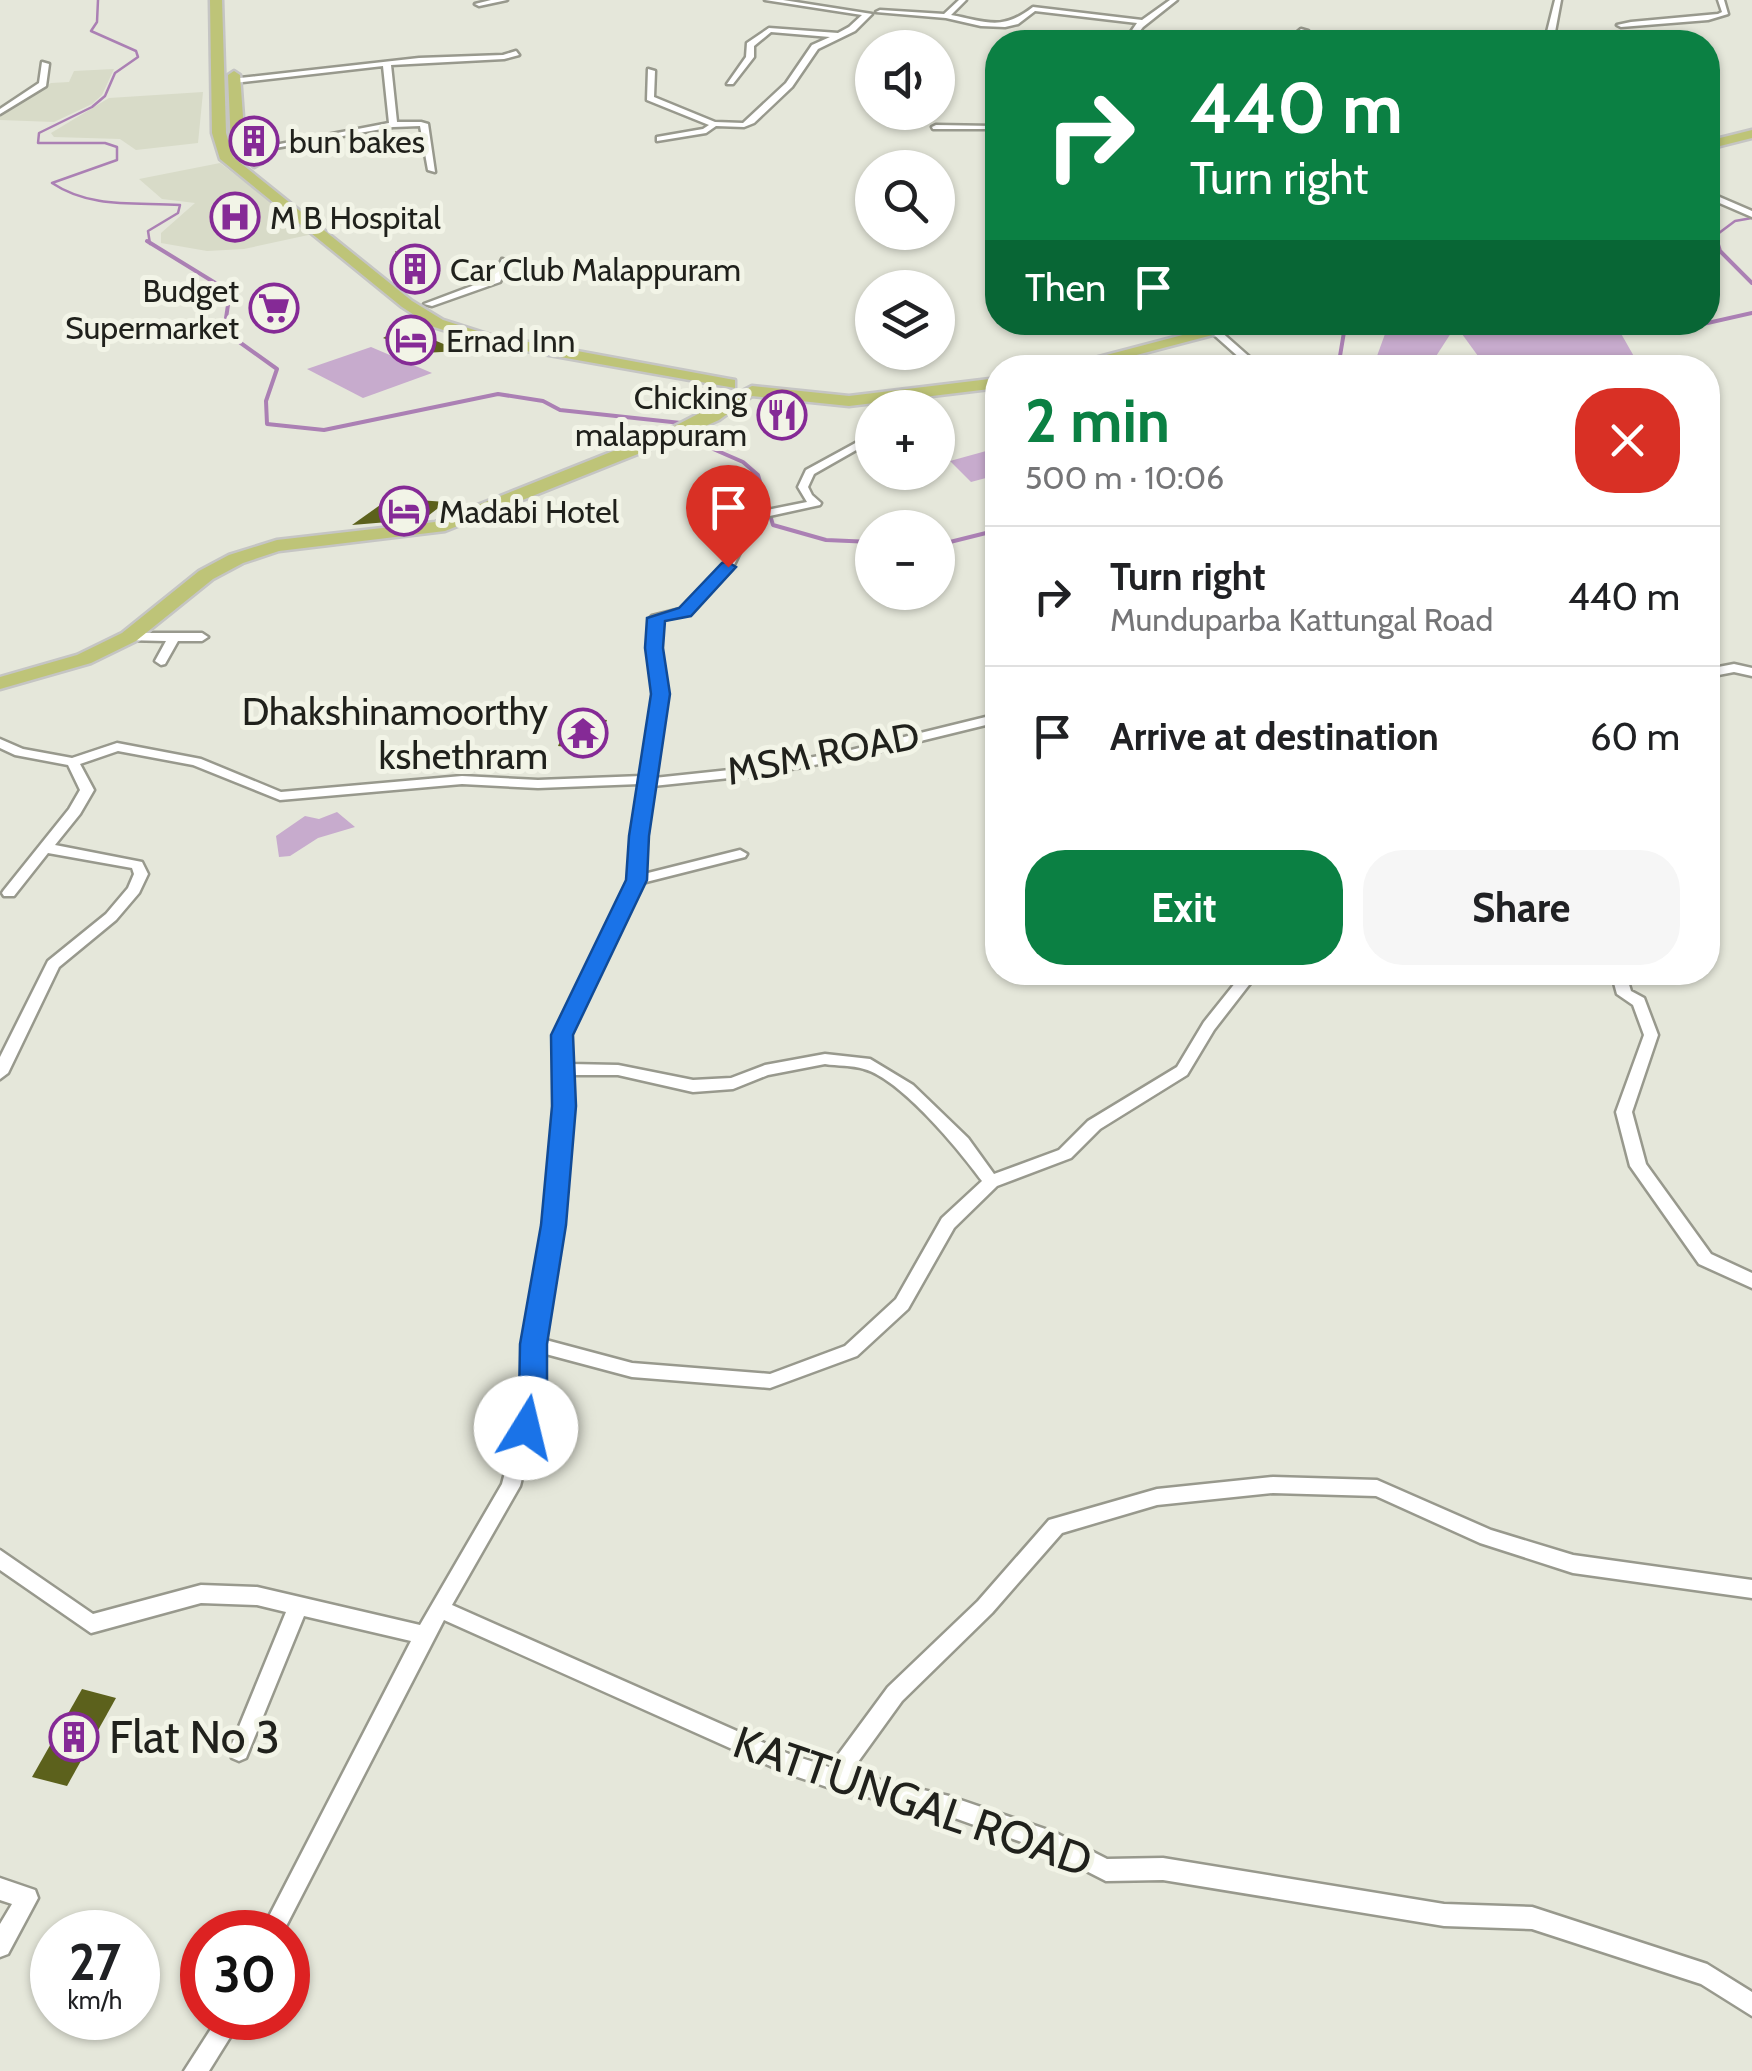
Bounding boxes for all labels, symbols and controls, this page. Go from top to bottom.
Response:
map controls [855,30,955,610]
button: sound [855,30,955,130]
text: 440 m [1190,65,1403,151]
icon: right [1025,70,1155,200]
building icon: bun bakes [228,115,280,167]
place label: bun bakes [289,122,425,161]
button: search [855,150,955,250]
text: Turn right [1190,151,1369,205]
hospital icon: M B Hospital [209,191,261,243]
place label: M B Hospital [270,198,441,237]
building icon: Car Club Malappuram [389,243,441,295]
place label: Car Club Malappuram [450,250,741,289]
icon: arrive [1126,260,1181,315]
text: Then [1025,264,1106,311]
button: layers [855,270,955,370]
place label: Budget Supermarket [65,271,239,347]
supermarket icon: Budget Supermarket [248,282,300,334]
hotel icon: Ernad Inn [385,314,437,366]
place label: Ernad Inn [446,321,575,360]
place label: Chicking malappuram [575,378,748,454]
text: 2 min [1025,384,1170,457]
button: close [1575,388,1680,493]
restaurant icon: Chicking malappuram [756,389,808,441]
button: + [855,390,955,490]
text: 500 m · 10:06 [1025,458,1224,497]
pin [686,465,771,568]
icon: arrive [701,480,756,535]
hotel icon: Madabi Hotel [378,485,430,537]
place label: Madabi Hotel [439,492,620,531]
button: − [855,510,955,610]
text: Turn right [1110,553,1266,600]
icon: right [1025,569,1080,624]
text: 440 m [1568,573,1680,620]
text: Munduparba Kattungal Road [1110,600,1493,639]
place label: Dhakshinamoorthy kshethram [242,688,548,779]
temple icon: Dhakshinamoorthy kshethram [557,707,609,759]
icon: arrive [1025,709,1080,764]
street label: MSM ROAD [723,711,923,795]
text: Arrive at destination [1110,713,1439,760]
text: 60 m [1590,713,1680,760]
button: Exit [1025,850,1343,965]
button: Share [1363,850,1680,965]
position arrow [474,1376,578,1480]
place label: Flat No 3 [109,1710,280,1764]
building icon: Flat No 3 [48,1711,100,1763]
street label: KATTUNGAL ROAD [727,1714,1099,1888]
speed limit sign: 30 [180,1910,310,2040]
text: 27 [69,1932,121,1993]
text: km/h [68,1985,122,2015]

